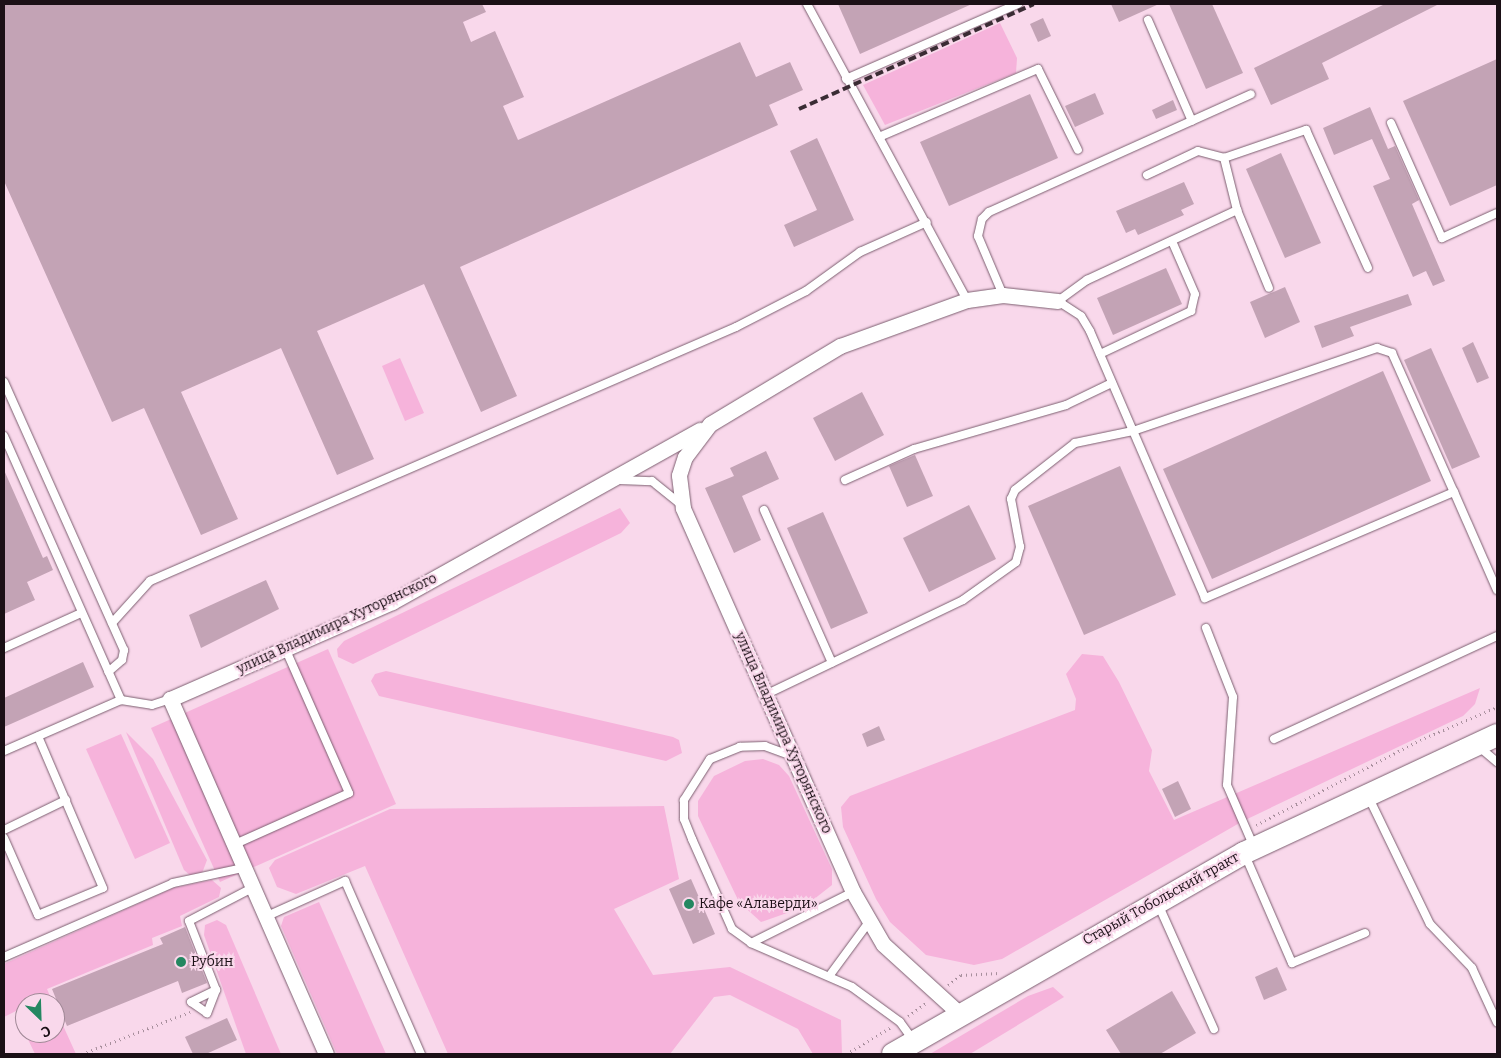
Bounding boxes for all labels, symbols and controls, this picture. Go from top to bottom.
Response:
street label: улица Владимира Хуторянского [234,570,440,678]
street label: улица Владимира Хуторянского [731,630,835,836]
street label: Старый Тобольский тракт [1080,849,1242,949]
place label: Кафе «Алаверди» [699,896,818,912]
marker: Кафе «Алаверди» [683,898,695,910]
place label: Рубин [191,954,233,970]
marker: Рубин [175,956,187,968]
north arrow [15,993,65,1043]
text: С [38,1022,53,1041]

